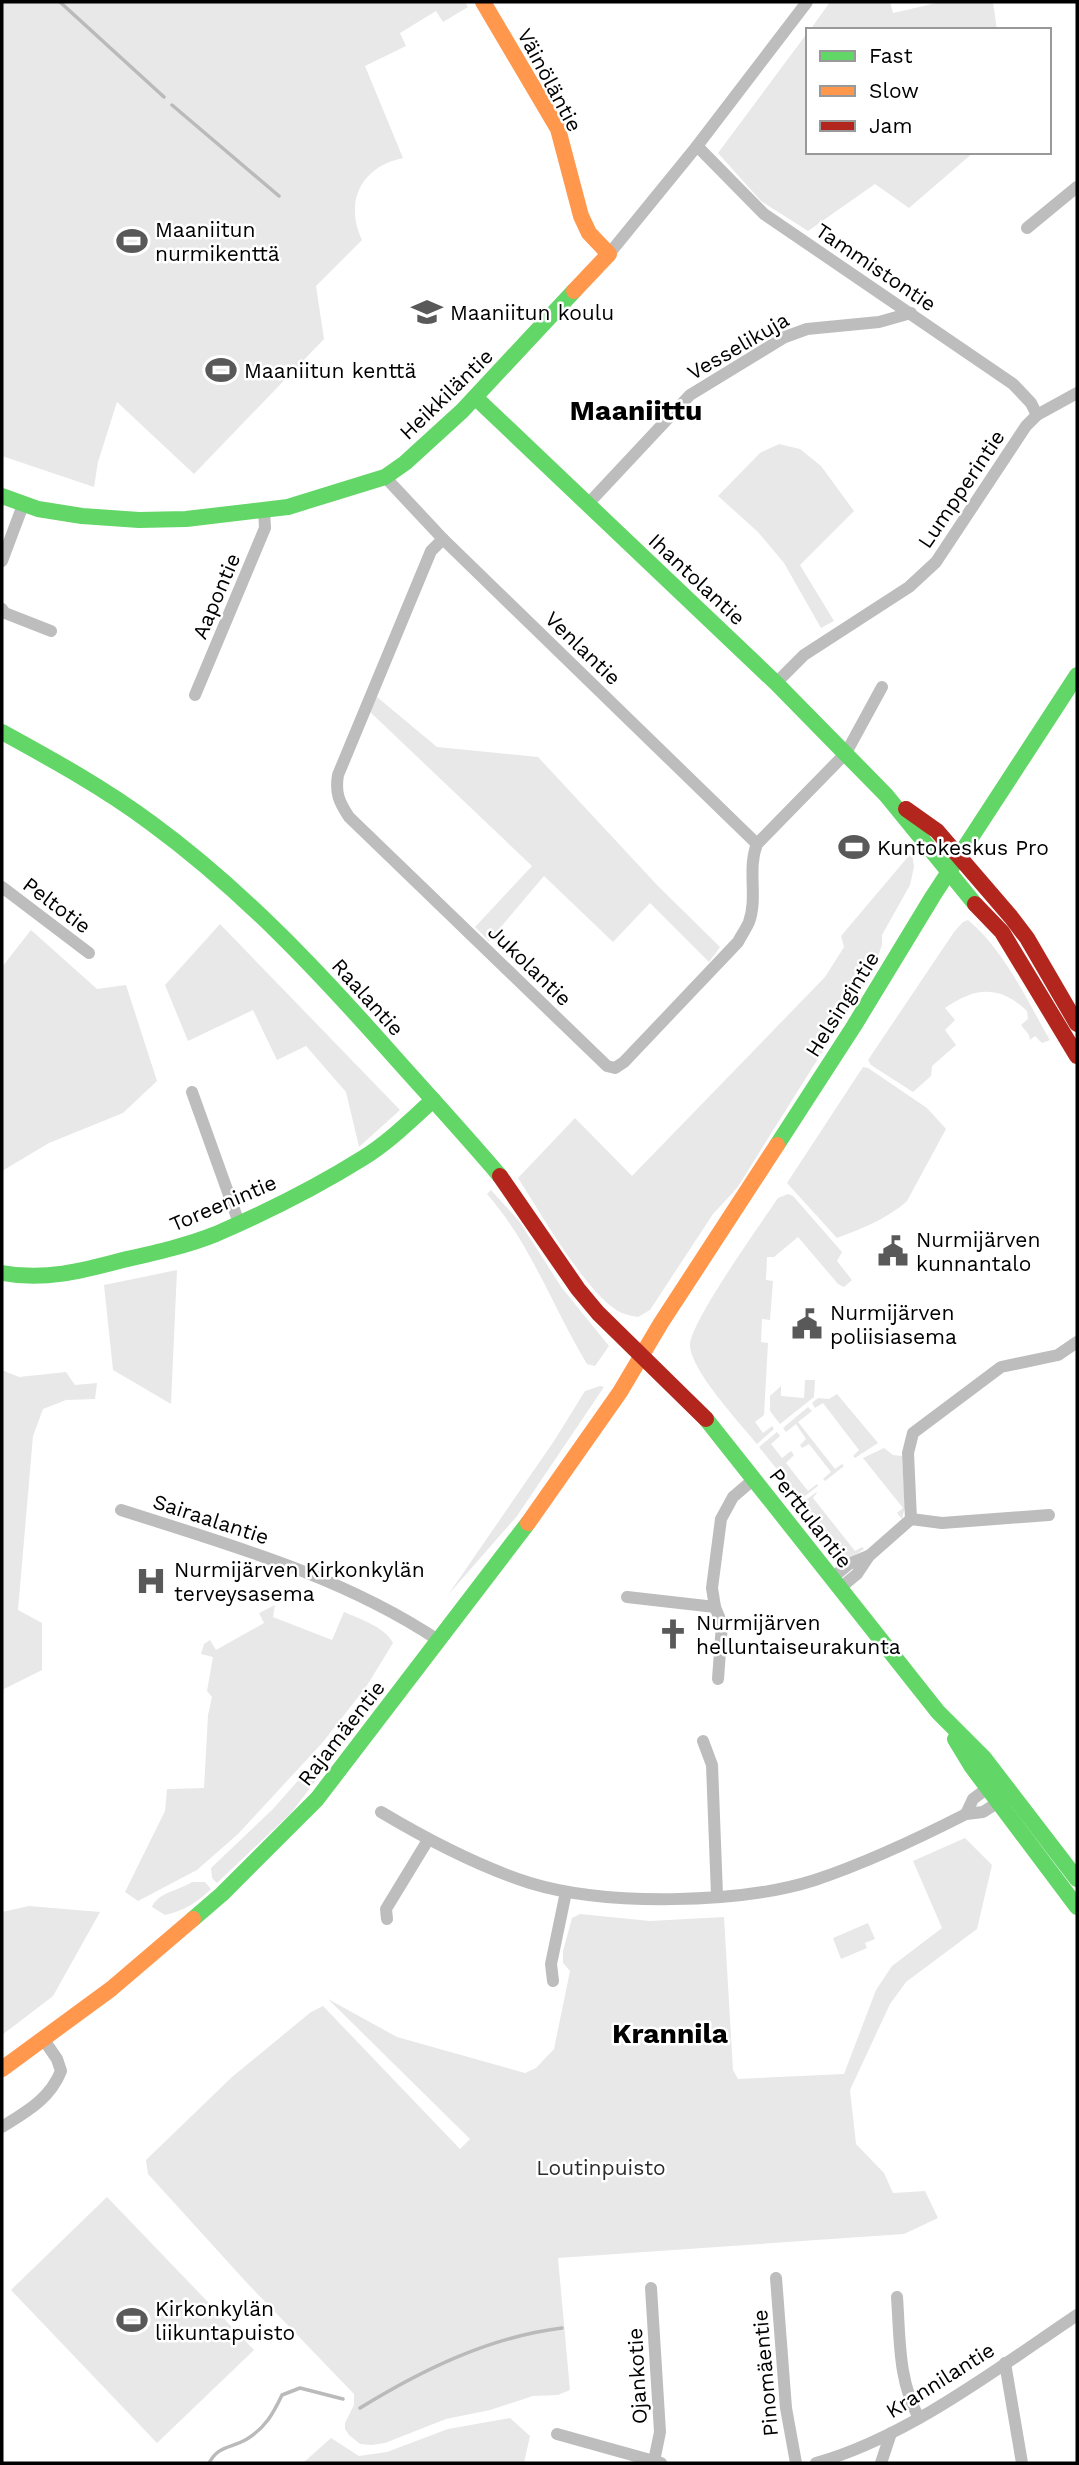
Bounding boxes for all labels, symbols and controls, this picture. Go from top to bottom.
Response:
street label: Väinöläntie [512,24,588,136]
legend [806,28,1051,154]
text: Fast [869,43,913,68]
text: Slow [869,78,919,103]
text: Jam [869,113,912,138]
place label: Maaniitun nurmikenttä [155,217,280,266]
street label: Tammistontie [811,218,941,316]
sports icon: Maaniitun nurmikenttä [115,224,149,258]
school or university icon: Maaniitun koulu [410,295,444,329]
place label: Maaniitun koulu [450,300,614,325]
street label: Vesselikuja [683,307,793,385]
street label: Heikkiläntie [394,343,498,445]
sports icon: Maaniitun kenttä [204,353,238,387]
place label: Maaniitun kenttä [244,358,416,383]
district label: Maaniittu [570,394,702,427]
street label: Lumpperintie [912,425,1010,553]
street label: Ihantolantie [644,528,750,630]
street label: Aapontie [187,549,245,643]
street label: Venlantie [540,606,626,690]
sports icon: Kuntokeskus Pro [837,830,871,864]
place label: Kuntokeskus Pro [877,835,1049,860]
street label: Peltotie [18,871,96,939]
street label: Jukolantie [483,919,577,1011]
street label: Helsingintie [800,947,884,1061]
street label: Raalantie [327,953,409,1041]
street label: Toreenintie [166,1169,280,1237]
place label: Nurmijärven kunnantalo [916,1227,1040,1276]
public building icon: Nurmijärven kunnantalo [876,1234,910,1268]
place label: Nurmijärven poliisiasema [830,1300,957,1349]
public building icon: Nurmijärven poliisiasema [790,1307,824,1341]
street label: Perttulantie [764,1463,858,1573]
street label: Sairaalantie [150,1489,272,1549]
place label: Nurmijärven Kirkonkylän terveysasema [174,1557,425,1606]
hospital icon: Nurmijärven Kirkonkylän terveysasema [134,1564,168,1598]
place label: Nurmijärven helluntaiseurakunta [696,1610,901,1659]
church icon: Nurmijärven helluntaiseurakunta [656,1617,690,1651]
street label: Rajamäentie [292,1675,390,1791]
district label: Krannila [612,2017,729,2050]
park label: Loutinpuisto [536,2155,666,2180]
place label: Kirkonkylän liikuntapuisto [155,2296,295,2345]
sports icon: Kirkonkylän liikuntapuisto [115,2303,149,2337]
street label: Pinomäentie [747,2308,783,2438]
street label: Ojankotie [622,2327,652,2425]
street label: Krannilantie [881,2337,999,2423]

